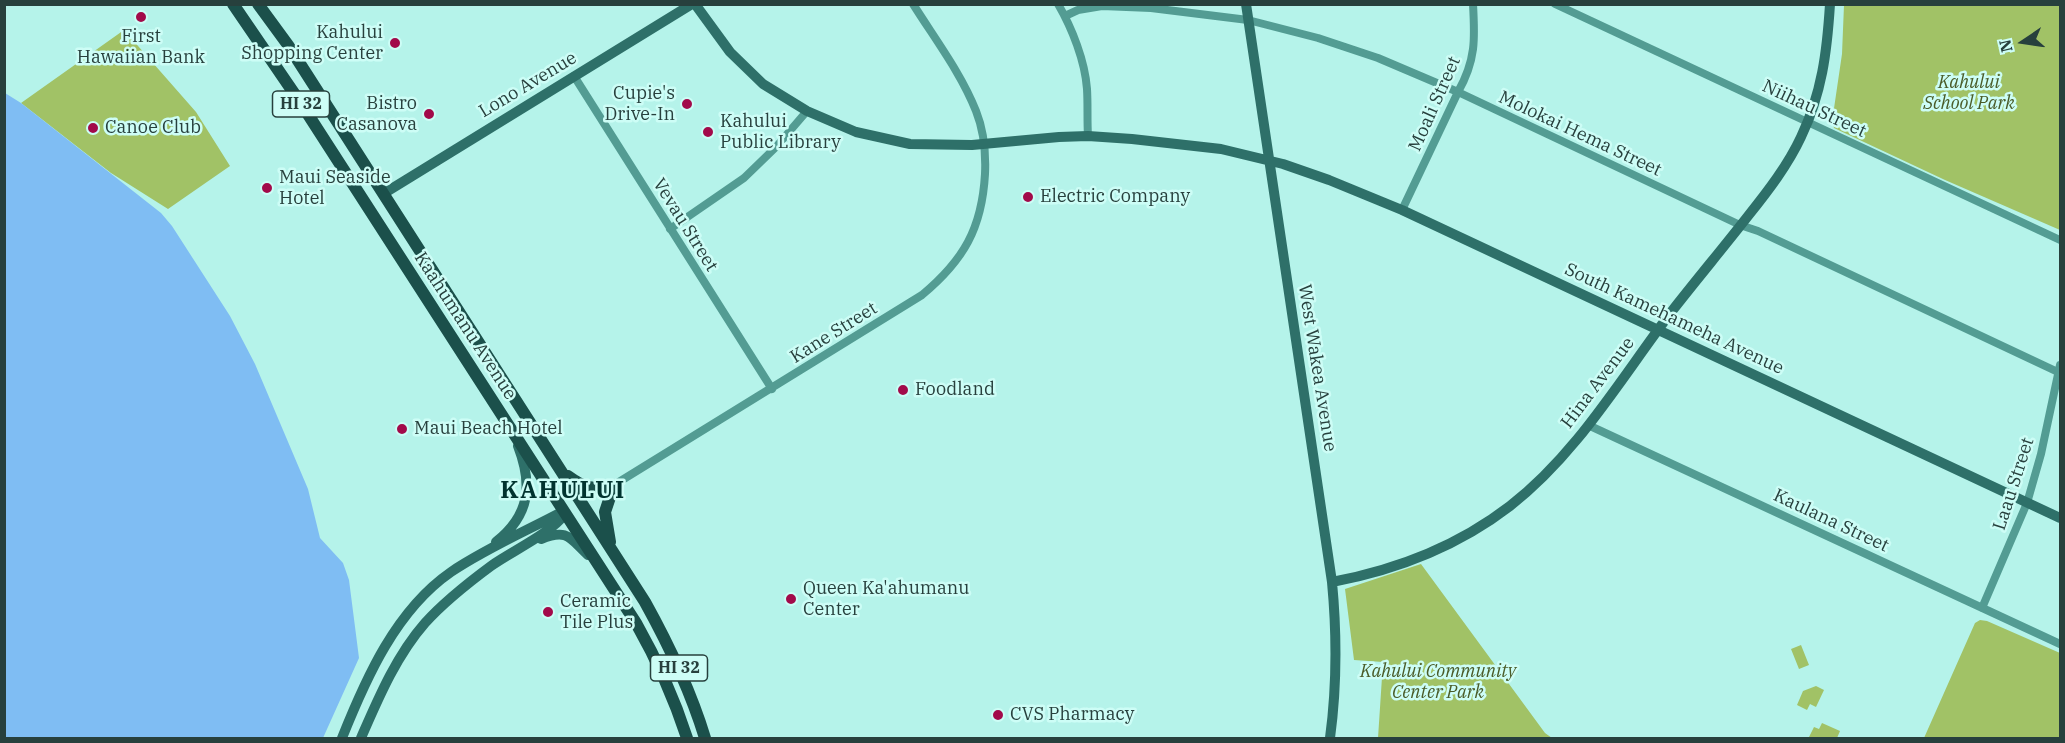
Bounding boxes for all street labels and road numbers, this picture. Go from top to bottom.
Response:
street label: Lono Avenue [475,47,581,123]
street label: Moali Street [1404,53,1466,155]
street label: Niihau Street [1759,76,1869,142]
street label: Molokai Hema Street [1495,87,1665,181]
road number: HI 32 [272,91,330,117]
street label: Vevau Street [648,174,722,276]
street label: Kaahumanu Avenue [409,248,521,404]
street label: South Kamehameha Avenue [1561,259,1787,379]
street label: West Wakea Avenue [1293,283,1341,453]
street label: Kane Street [787,298,881,368]
street label: Hina Avenue [1557,333,1639,433]
street label: Laau Street [1989,435,2039,533]
street label: Kaulana Street [1770,485,1892,557]
road number: HI 32 [650,655,708,681]

